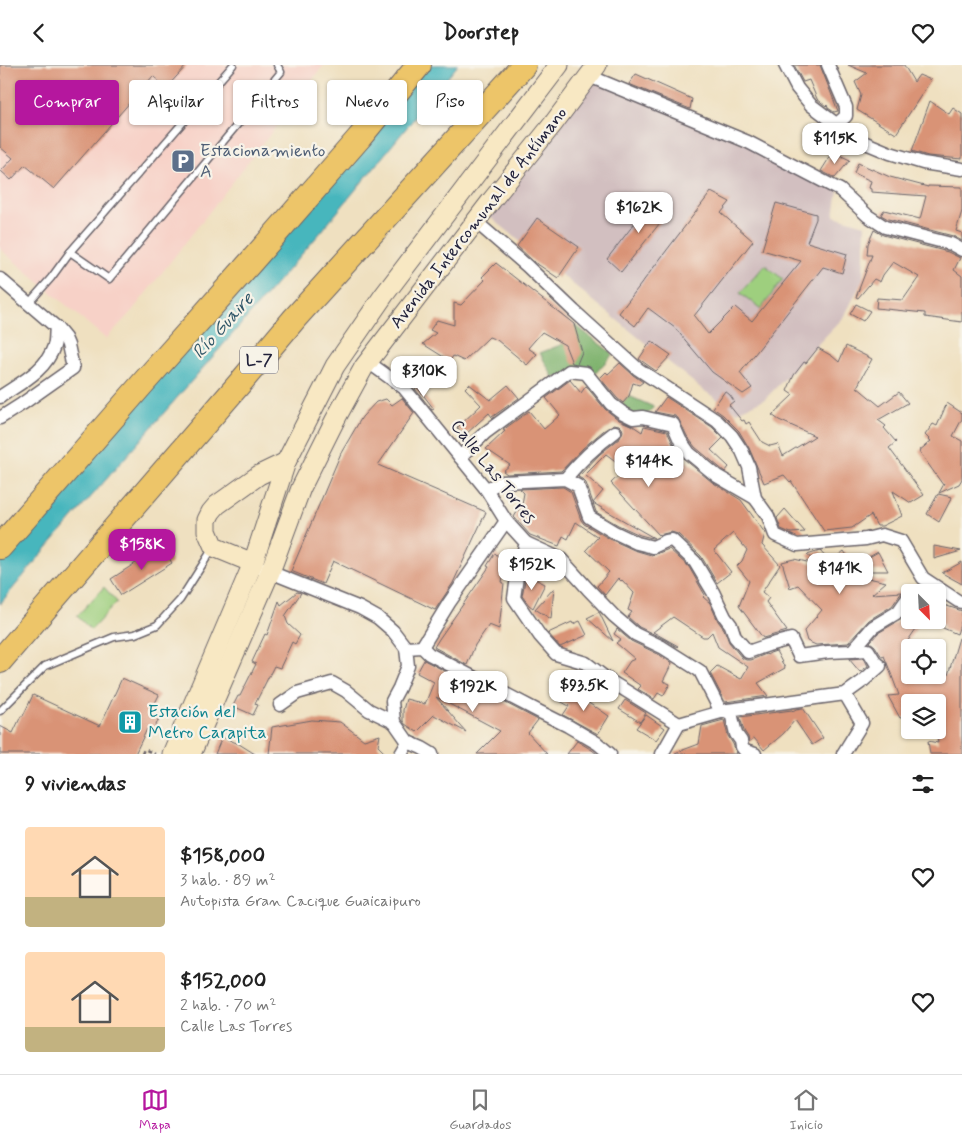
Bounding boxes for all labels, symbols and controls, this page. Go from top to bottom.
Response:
icon: back [25,19,53,47]
text: Doorstep [443,19,519,47]
icon: heart [909,19,937,47]
chip: Comprar [15,80,119,125]
chip: Alquilar [129,80,223,125]
chip: Filtros [233,80,317,125]
chip: Nuevo [327,80,407,125]
chip: Piso [417,80,483,125]
street label: Avenida Intercomunal de Antímano [385,102,573,334]
pin: $115K [800,123,870,165]
text: $115K [813,128,857,149]
place label: Estacionamiento A [200,139,325,184]
parking icon: Estacionamiento A [170,148,196,174]
pin: $162K [604,191,674,234]
text: $162K [616,197,662,218]
water label: Río Guaire [187,286,260,364]
road number: L-7 [240,347,278,373]
pin: $310K [389,355,459,398]
text: $310K [402,361,446,382]
street label: Calle Las Torres [445,415,541,529]
pin: $144K [614,445,684,488]
text: $144K [626,451,673,472]
pin: $158K [107,529,177,571]
text: $158K [119,534,165,555]
pin: $152K [497,549,567,591]
pin: $141K [805,553,875,595]
text: $152K [509,554,555,575]
text: $141K [818,558,862,579]
north arrow [901,584,946,629]
map controls [901,584,946,739]
button: locate [901,639,946,684]
pin: $93.5K [543,669,625,712]
pin: $192K [438,671,508,713]
text: $93.5K [560,675,608,696]
text: $192K [450,676,496,697]
button: layers [901,694,946,739]
place label: Estación del Metro Carapita [148,700,267,745]
building icon: Estación del Metro Carapita [117,709,143,735]
text: 9 viviendas [25,770,126,798]
icon: filters [909,770,937,798]
text: $158,000 [180,842,265,870]
icon: home [65,847,125,907]
icon: heart [909,863,937,891]
text: 3 hab. · 89 m² [180,870,276,891]
text: Autopista Gran Cacique Guaicaipuro [180,891,421,912]
text: $152,000 [180,967,266,995]
icon: home [65,972,125,1032]
icon: heart [909,988,937,1016]
text: 2 hab. · 70 m² [180,995,276,1016]
text: Calle Las Torres [180,1016,292,1037]
tab: Mapa [139,1086,171,1134]
tab: Guardados [449,1086,511,1134]
tab: Inicio [790,1086,823,1134]

